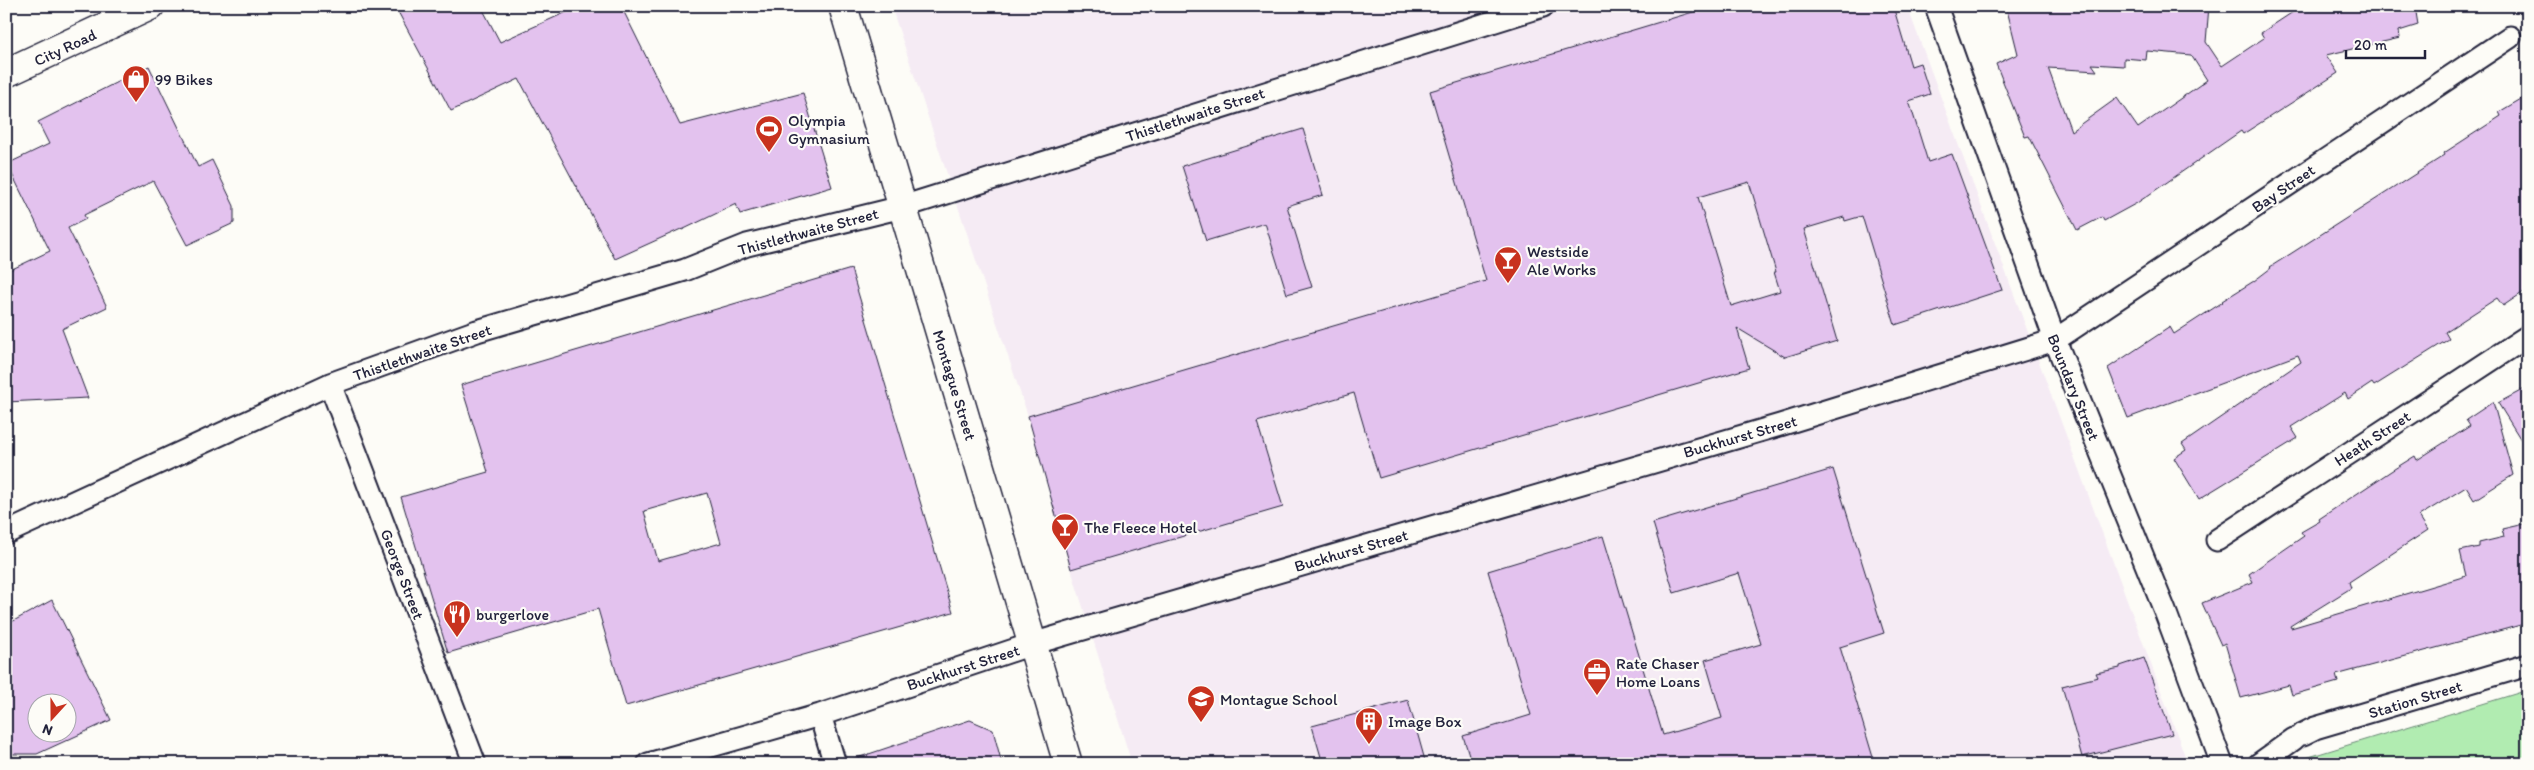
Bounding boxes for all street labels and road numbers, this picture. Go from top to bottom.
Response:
street label: City Road [31,25,100,70]
street label: Thistlethwaite Street [1123,83,1267,146]
street label: Bay Street [2248,160,2319,217]
street label: Thistlethwaite Street [736,204,880,259]
street label: Thistlethwaite Street [351,320,494,385]
street label: Montague Street [929,328,980,443]
street label: Boundary Street [2044,331,2104,443]
street label: Heath Street [2331,407,2414,470]
street label: Buckhurst Street [1681,411,1799,462]
street label: Buckhurst Street [1292,525,1410,576]
street label: George Street [377,526,428,622]
street label: Buckhurst Street [904,640,1022,695]
street label: Station Street [2366,676,2464,723]

